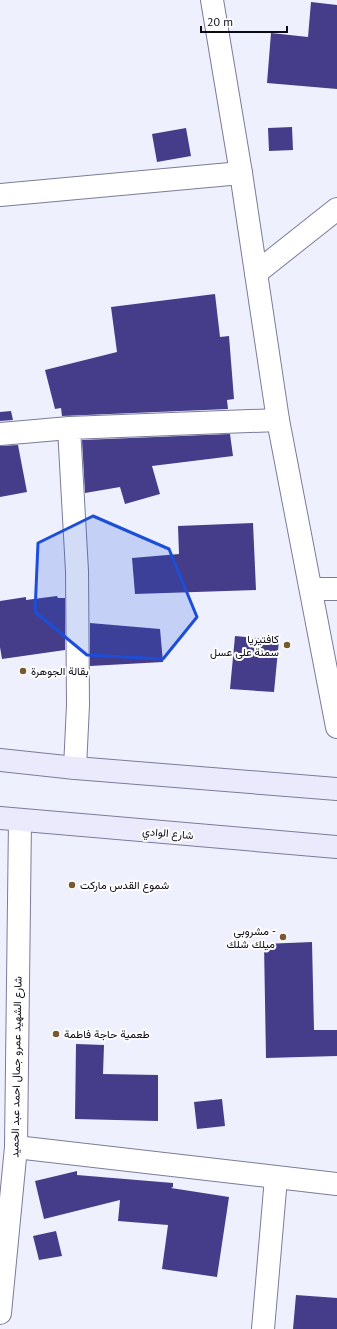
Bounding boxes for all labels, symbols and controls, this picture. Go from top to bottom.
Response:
scale bar [201,8,287,34]
text: 20 m [207,14,233,29]
place label: كافتيريا سمنة على عسل [210,632,279,659]
marker: كافتيريا سمنة على عسل [282,640,292,650]
place label: بقالة الجوهرة [31,664,89,678]
marker: بقالة الجوهرة [18,666,28,676]
street label: شارع الوادي [142,824,194,845]
place label: شموع القدس ماركت [80,878,170,893]
marker: شموع القدس ماركت [67,880,77,890]
place label: مشروبي - ميلك شلك [227,924,276,951]
marker: مشروبي - ميلك شلك [278,932,288,942]
street label: شارع الشهيد عمرو جمال احمد عبد الحميد [7,976,26,1158]
place label: طعمية حاجة فاطمة [64,1027,150,1041]
marker: طعمية حاجة فاطمة [51,1029,61,1039]

